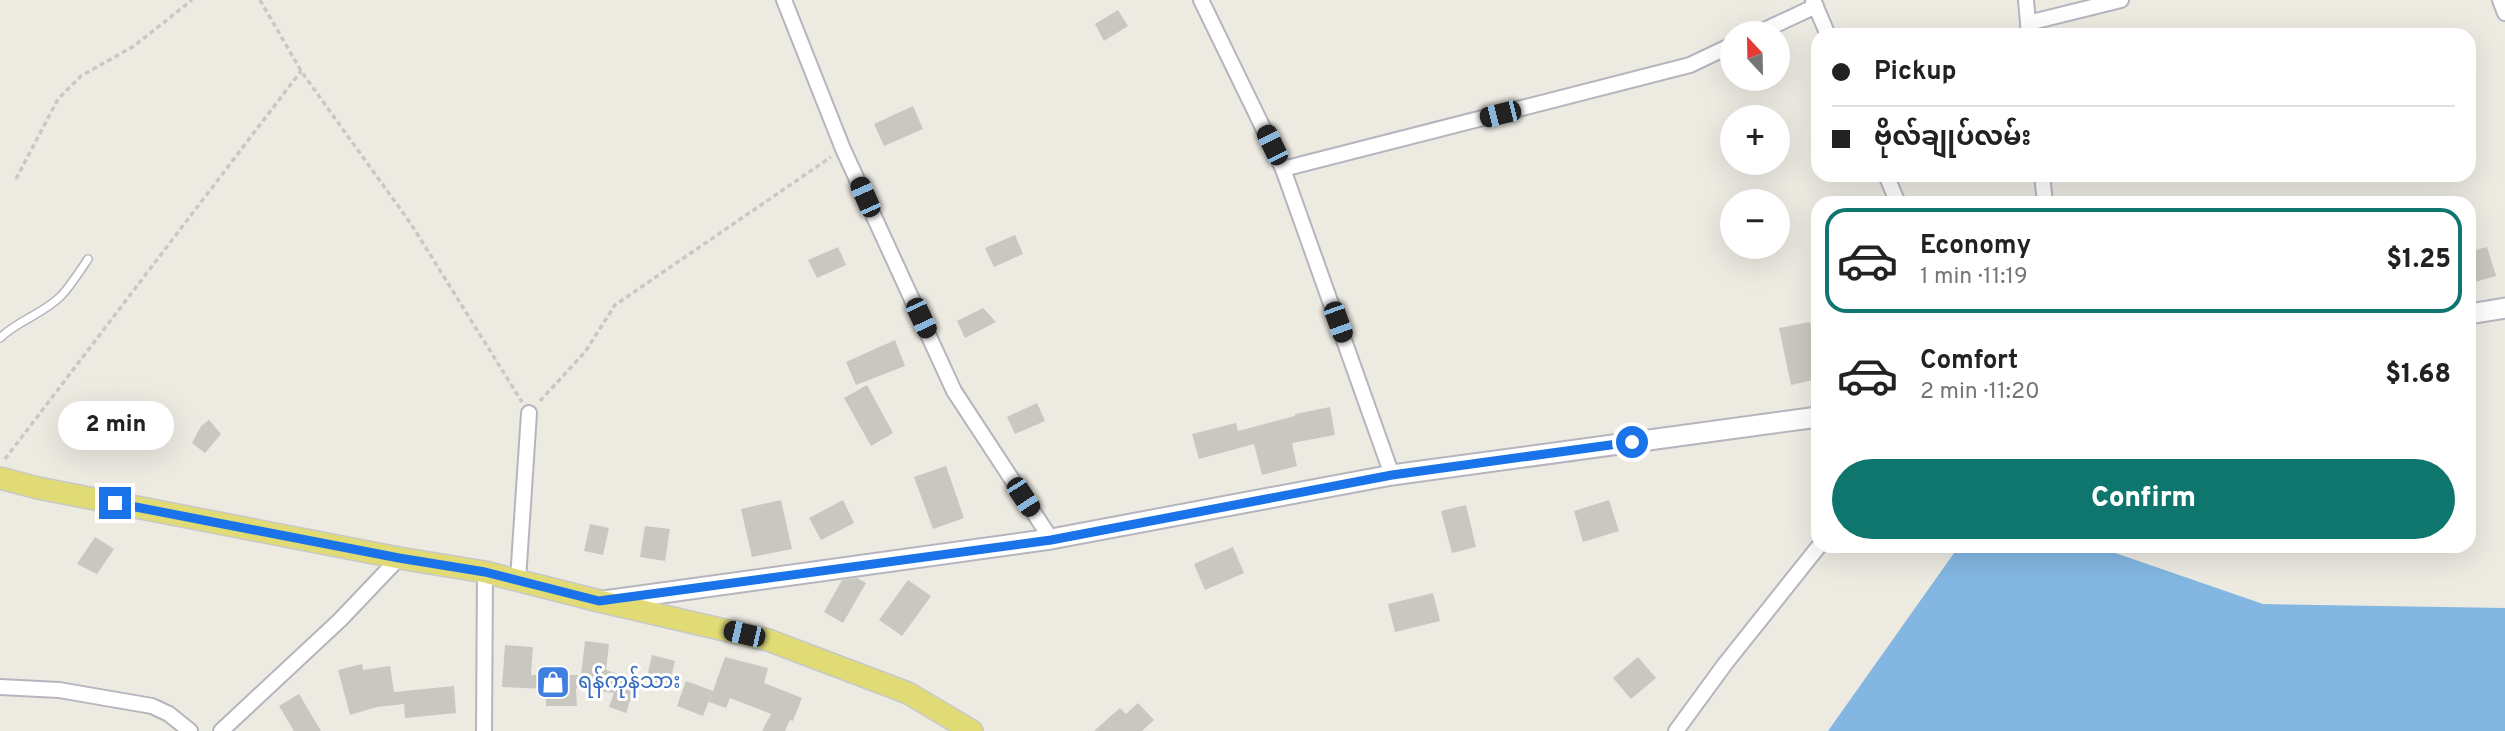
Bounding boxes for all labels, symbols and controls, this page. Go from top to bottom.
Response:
north arrow [1720,21,1790,91]
map controls [1720,21,1790,259]
text: Pickup [1874,56,1957,89]
car [1478,99,1523,129]
button: + [1720,105,1790,175]
car [1254,122,1291,168]
text: ဗိုလ်ချုပ်လမ်း [1874,122,2031,155]
car [847,174,884,220]
button: − [1720,189,1790,259]
icon: car [1836,229,1899,292]
text: Economy [1920,230,2031,263]
text: $1.25 [2386,244,2451,277]
text: 1 min · 11:19 [1920,263,2028,292]
car [903,295,940,341]
car [1321,299,1356,345]
icon: car [1836,344,1899,407]
text: Comfort [1920,345,2018,378]
text: $1.68 [2385,359,2451,392]
text: 2 min · 11:20 [1920,378,2040,407]
callout: 2 min [57,402,173,450]
text: 2 min [86,411,146,440]
route start [1616,426,1648,458]
button: Confirm [1832,459,2455,539]
car [1003,474,1044,520]
route end [99,487,131,519]
car [722,619,767,649]
shop icon: ရန်ကုန်သား [534,663,572,701]
place label: ရန်ကုန်သား [578,665,681,698]

